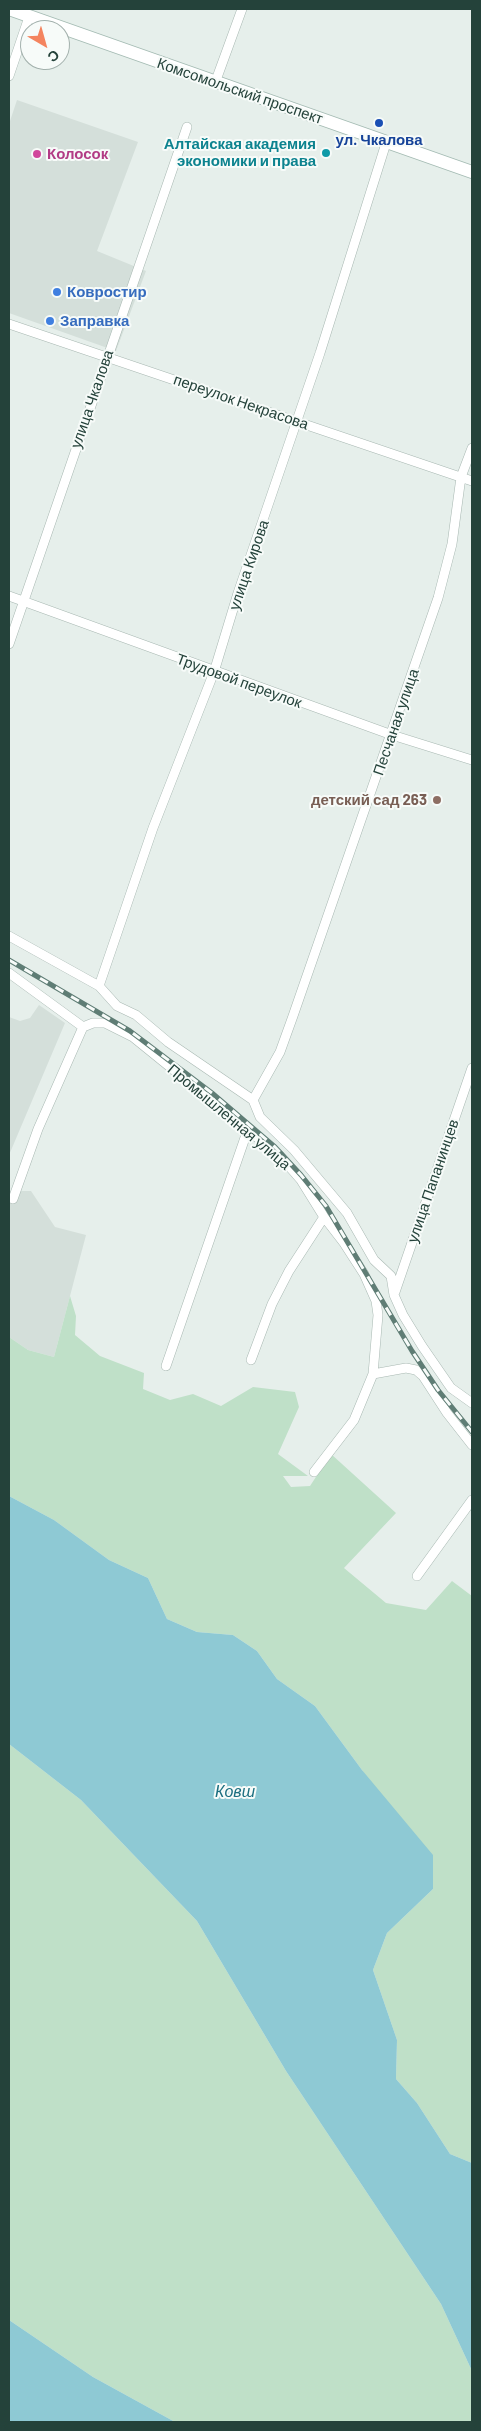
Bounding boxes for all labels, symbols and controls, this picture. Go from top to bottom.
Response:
north arrow [20,20,70,70]
text: С [45,47,63,66]
street label: Комсомольский проспект [155,54,325,128]
marker: ул. Чкалова [373,117,385,129]
place label: ул. Чкалова [336,131,422,149]
place label: Алтайская академия экономики и права [164,135,316,170]
place label: Колосок [47,145,108,163]
marker: Алтайская академия экономики и права [320,147,332,159]
marker: Колосок [31,148,43,160]
place label: Ковростир [67,283,147,301]
marker: Ковростир [51,286,63,298]
place label: Заправка [60,312,129,330]
marker: Заправка [44,315,56,327]
street label: улица Чкалова [67,347,117,451]
street label: переулок Некрасова [171,370,311,434]
street label: улица Кирова [225,518,273,612]
street label: Трудовой переулок [174,650,304,712]
street label: Песчаная улица [369,666,423,778]
place label: детский сад 263 [311,791,427,809]
marker: детский сад 263 [431,794,443,806]
street label: Промышленная улица [164,1060,294,1174]
street label: улица Папанинцев [403,1117,463,1245]
water label: Ковш [215,1782,255,1802]

